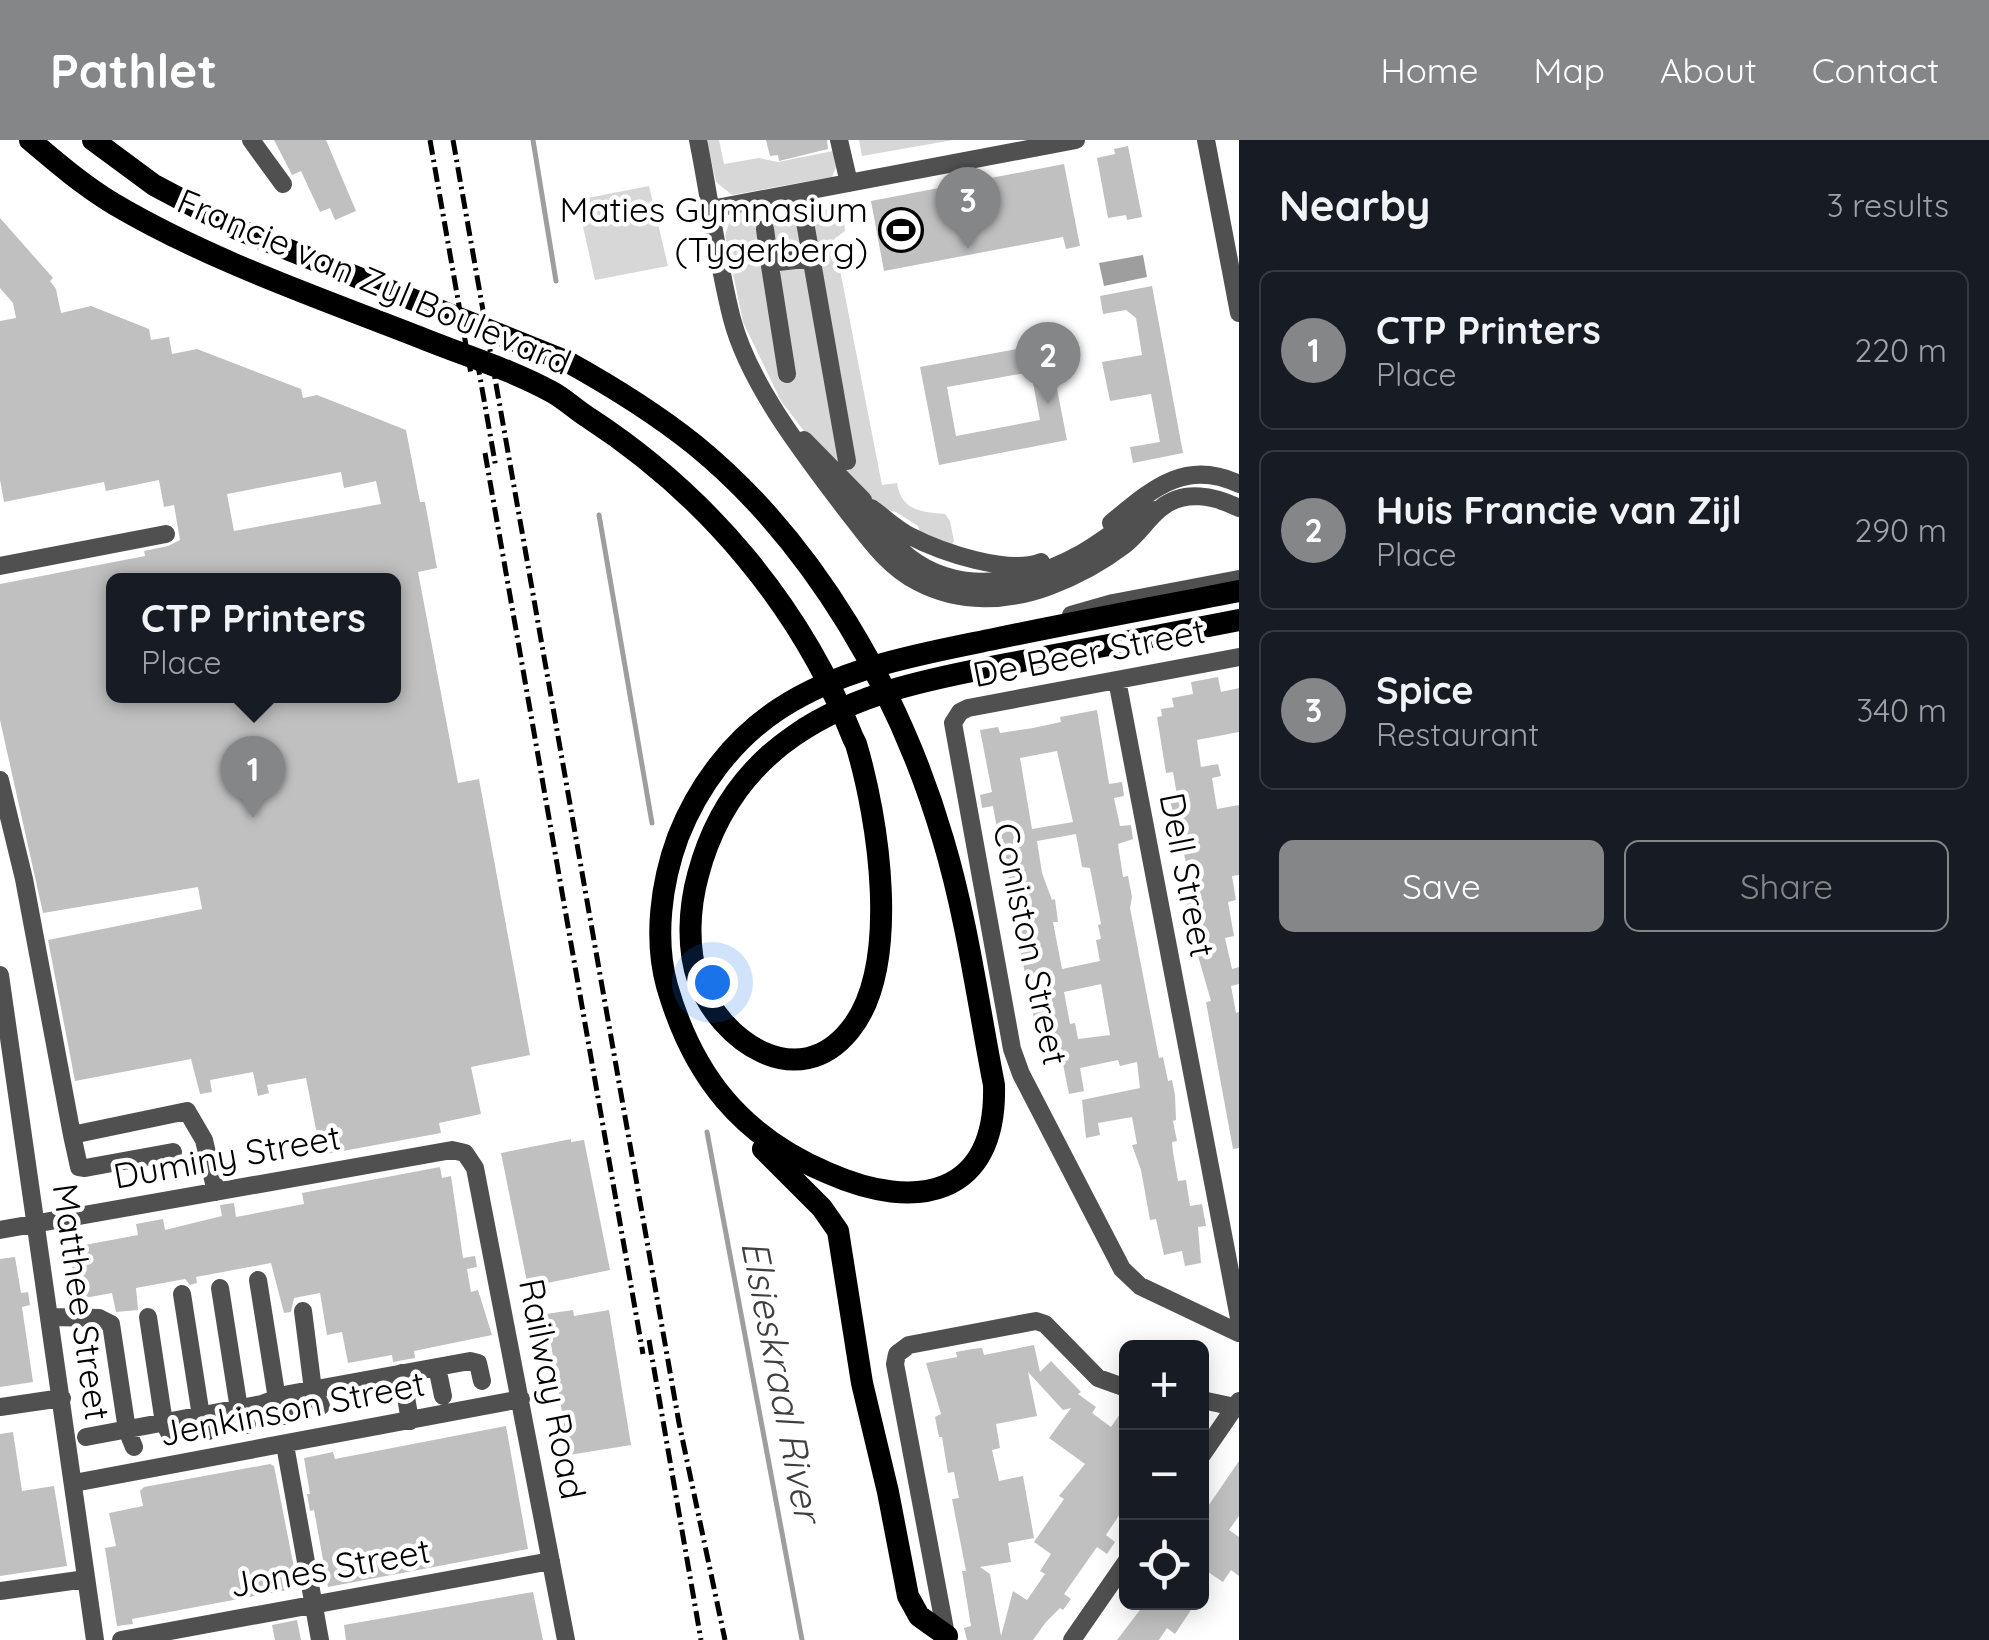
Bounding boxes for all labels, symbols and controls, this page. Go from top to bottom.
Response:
text: Pathlet [50,40,217,100]
text: Home [1381,48,1479,92]
text: Map [1534,48,1605,92]
text: About [1660,48,1757,92]
text: Contact [1812,48,1939,92]
pin: 3 [936,167,1000,249]
street label: Francie van Zyl Boulevard [171,178,578,384]
text: Nearby [1279,179,1430,232]
text: 3 results [1827,185,1949,225]
place label: Maties Gymnasium (Tygerberg) [559,187,868,271]
sports icon: Maties Gymnasium (Tygerberg) [878,207,924,253]
text: CTP Printers [1376,306,1601,354]
pin: 2 [1016,322,1080,404]
text: 1 [1307,330,1320,370]
text: 220 m [1855,330,1947,370]
text: Place [1376,354,1456,394]
text: Huis Francie van Zijl [1376,486,1742,534]
text: 2 [1304,510,1323,550]
text: 290 m [1854,510,1947,550]
text: Place [1376,534,1456,574]
popup [106,573,401,703]
text: CTP Printers [141,594,366,642]
street label: De Beer Street [969,608,1209,696]
text: Place [141,642,222,682]
text: Spice [1376,666,1474,714]
text: 3 [1305,690,1322,730]
text: 340 m [1856,690,1947,730]
text: Restaurant [1376,714,1539,754]
pin: 1 [220,736,286,818]
street label: Dell Street [1150,789,1225,961]
street label: Coniston Street [984,819,1078,1069]
button: Save [1279,840,1604,932]
button: Share [1624,840,1949,932]
your location [687,957,738,1008]
street label: Duminy Street [110,1114,344,1198]
street label: Matthee Street [44,1181,120,1423]
water label: Elsieskraal River [731,1236,834,1530]
street label: Railway Road [510,1275,596,1503]
map controls [1119,1340,1209,1610]
button: + [1119,1340,1209,1430]
street label: Jenkinson Street [155,1361,428,1455]
button: − [1119,1430,1209,1520]
button: locate [1119,1520,1209,1610]
street label: Jones Street [226,1528,434,1606]

